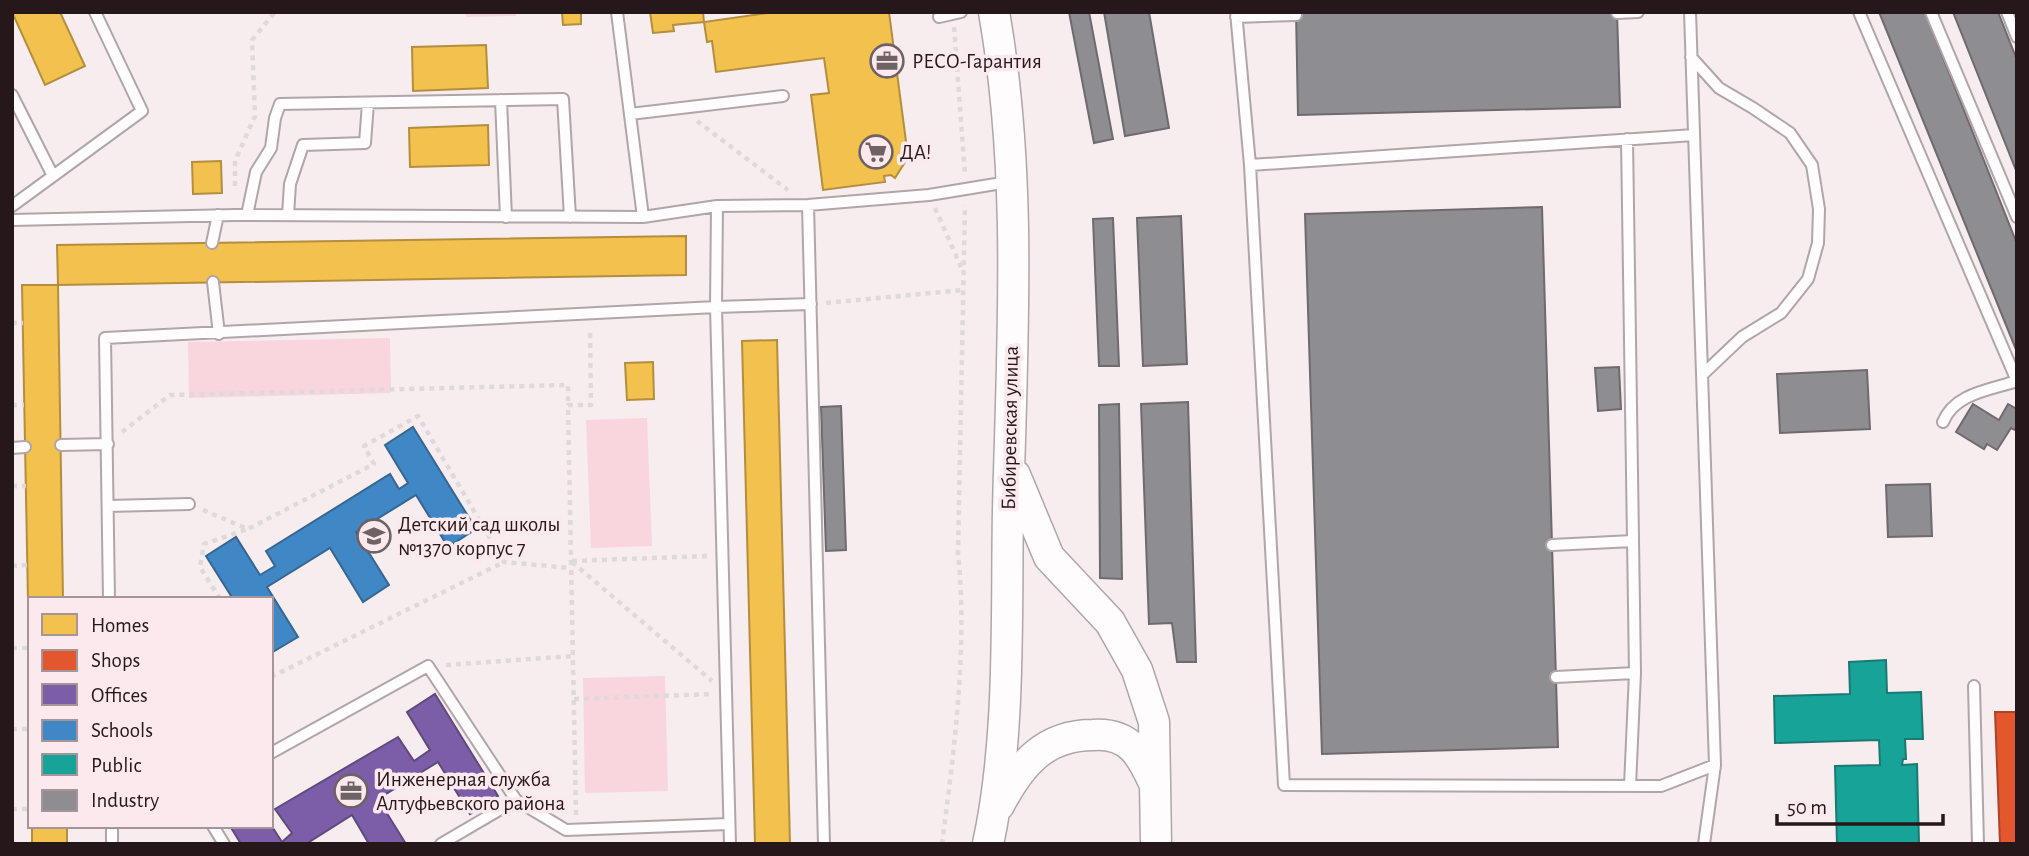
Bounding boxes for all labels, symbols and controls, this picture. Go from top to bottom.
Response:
office icon: РЕСО-Гарантия [868,42,906,80]
place label: РЕСО-Гарантия [912,51,1042,72]
supermarket icon: ДА! [857,133,895,171]
place label: ДА! [900,142,931,163]
street label: Бибиревская улица [998,345,1022,510]
place label: Детский сад школы №1370 корпус 7 [398,514,560,559]
school or university icon: Детский сад школы №1370 корпус 7 [355,517,393,555]
legend [28,597,273,828]
text: Homes [91,615,149,636]
text: Shops [91,650,140,671]
text: Offices [91,685,148,706]
text: Schools [91,720,153,741]
text: Public [91,755,141,776]
place label: Инженерная служба Алтуфьевского района [376,769,566,814]
office icon: Инженерная служба Алтуфьевского района [332,772,370,810]
scale bar [1777,782,1943,826]
text: Industry [91,790,159,811]
text: 50 m [1787,797,1827,818]

